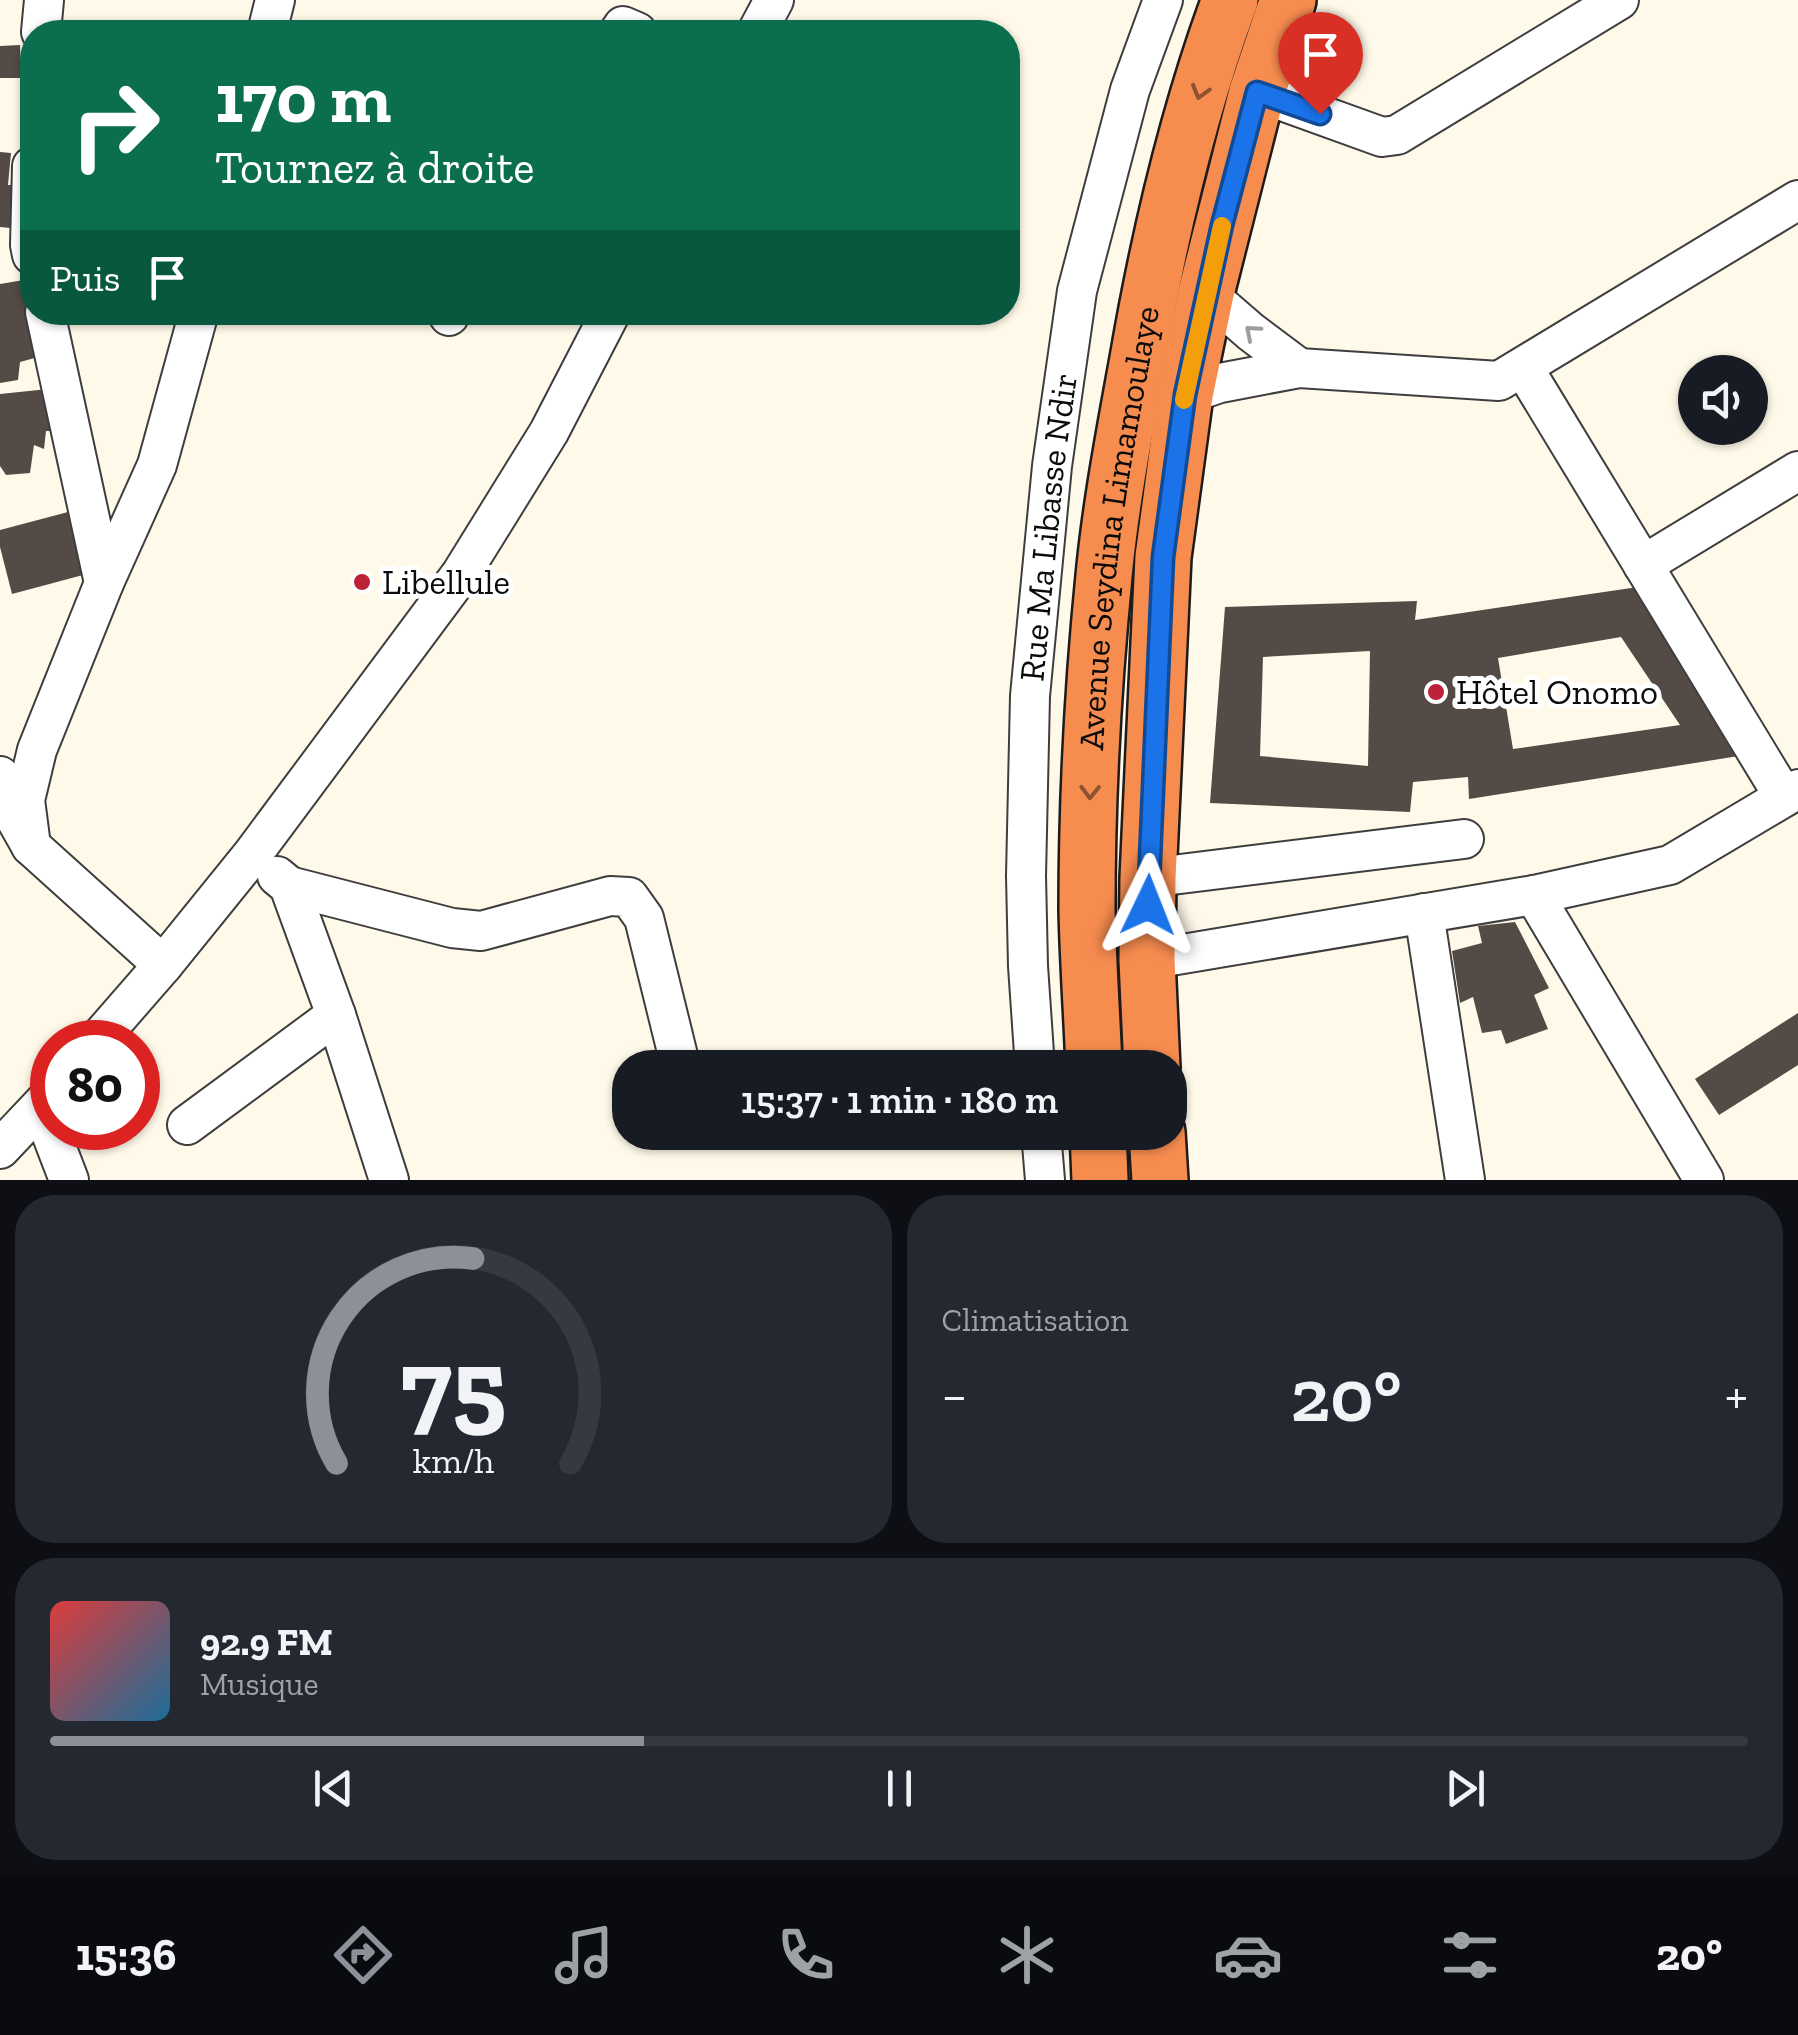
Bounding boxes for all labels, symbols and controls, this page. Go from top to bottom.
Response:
pin [1278,12,1363,115]
icon: arrive [1293,27,1348,82]
text: 170 m [215,56,391,140]
icon: right [50,60,180,190]
one-way arrow [1190,83,1211,101]
text: Tournez à droite [215,141,534,195]
icon: arrive [140,250,195,305]
text: Puis [50,255,120,301]
street label: Avenue Seydina Limamoulaye [1070,302,1168,751]
one-way arrow [1245,325,1263,343]
map controls [1678,355,1768,445]
button: sound [1678,355,1768,445]
street label: Rue Ma Libasse Ndir [1011,371,1086,683]
place label: Libellule [382,561,510,603]
marker: Libellule [351,571,373,593]
place label: Hôtel Onomo [1456,671,1658,713]
marker: Hôtel Onomo [1425,681,1447,703]
one-way arrow [1080,785,1101,801]
position arrow [1096,853,1200,957]
speed limit sign: 80 [30,1020,160,1150]
text: 15:37 · 1 min · 180 m [741,1077,1058,1123]
text: Climatisation [942,1301,1129,1339]
text: 75 [400,1323,506,1448]
text: 20° [1291,1350,1402,1440]
text: − [942,1362,967,1428]
text: + [1725,1362,1748,1428]
text: km/h [412,1439,494,1482]
text: 92.9 FM [200,1619,333,1665]
text: Musique [200,1665,319,1703]
icon: previous [306,1761,361,1816]
icon: pause [872,1761,927,1816]
icon: next [1438,1761,1493,1816]
icon: directions [328,1920,398,1990]
icon: music [549,1920,619,1990]
icon: phone [771,1920,841,1990]
icon: climate [992,1920,1062,1990]
icon: car [1213,1920,1283,1990]
icon: filters [1435,1920,1505,1990]
text: 15:36 [76,1928,177,1982]
text: 20° [1656,1928,1722,1982]

